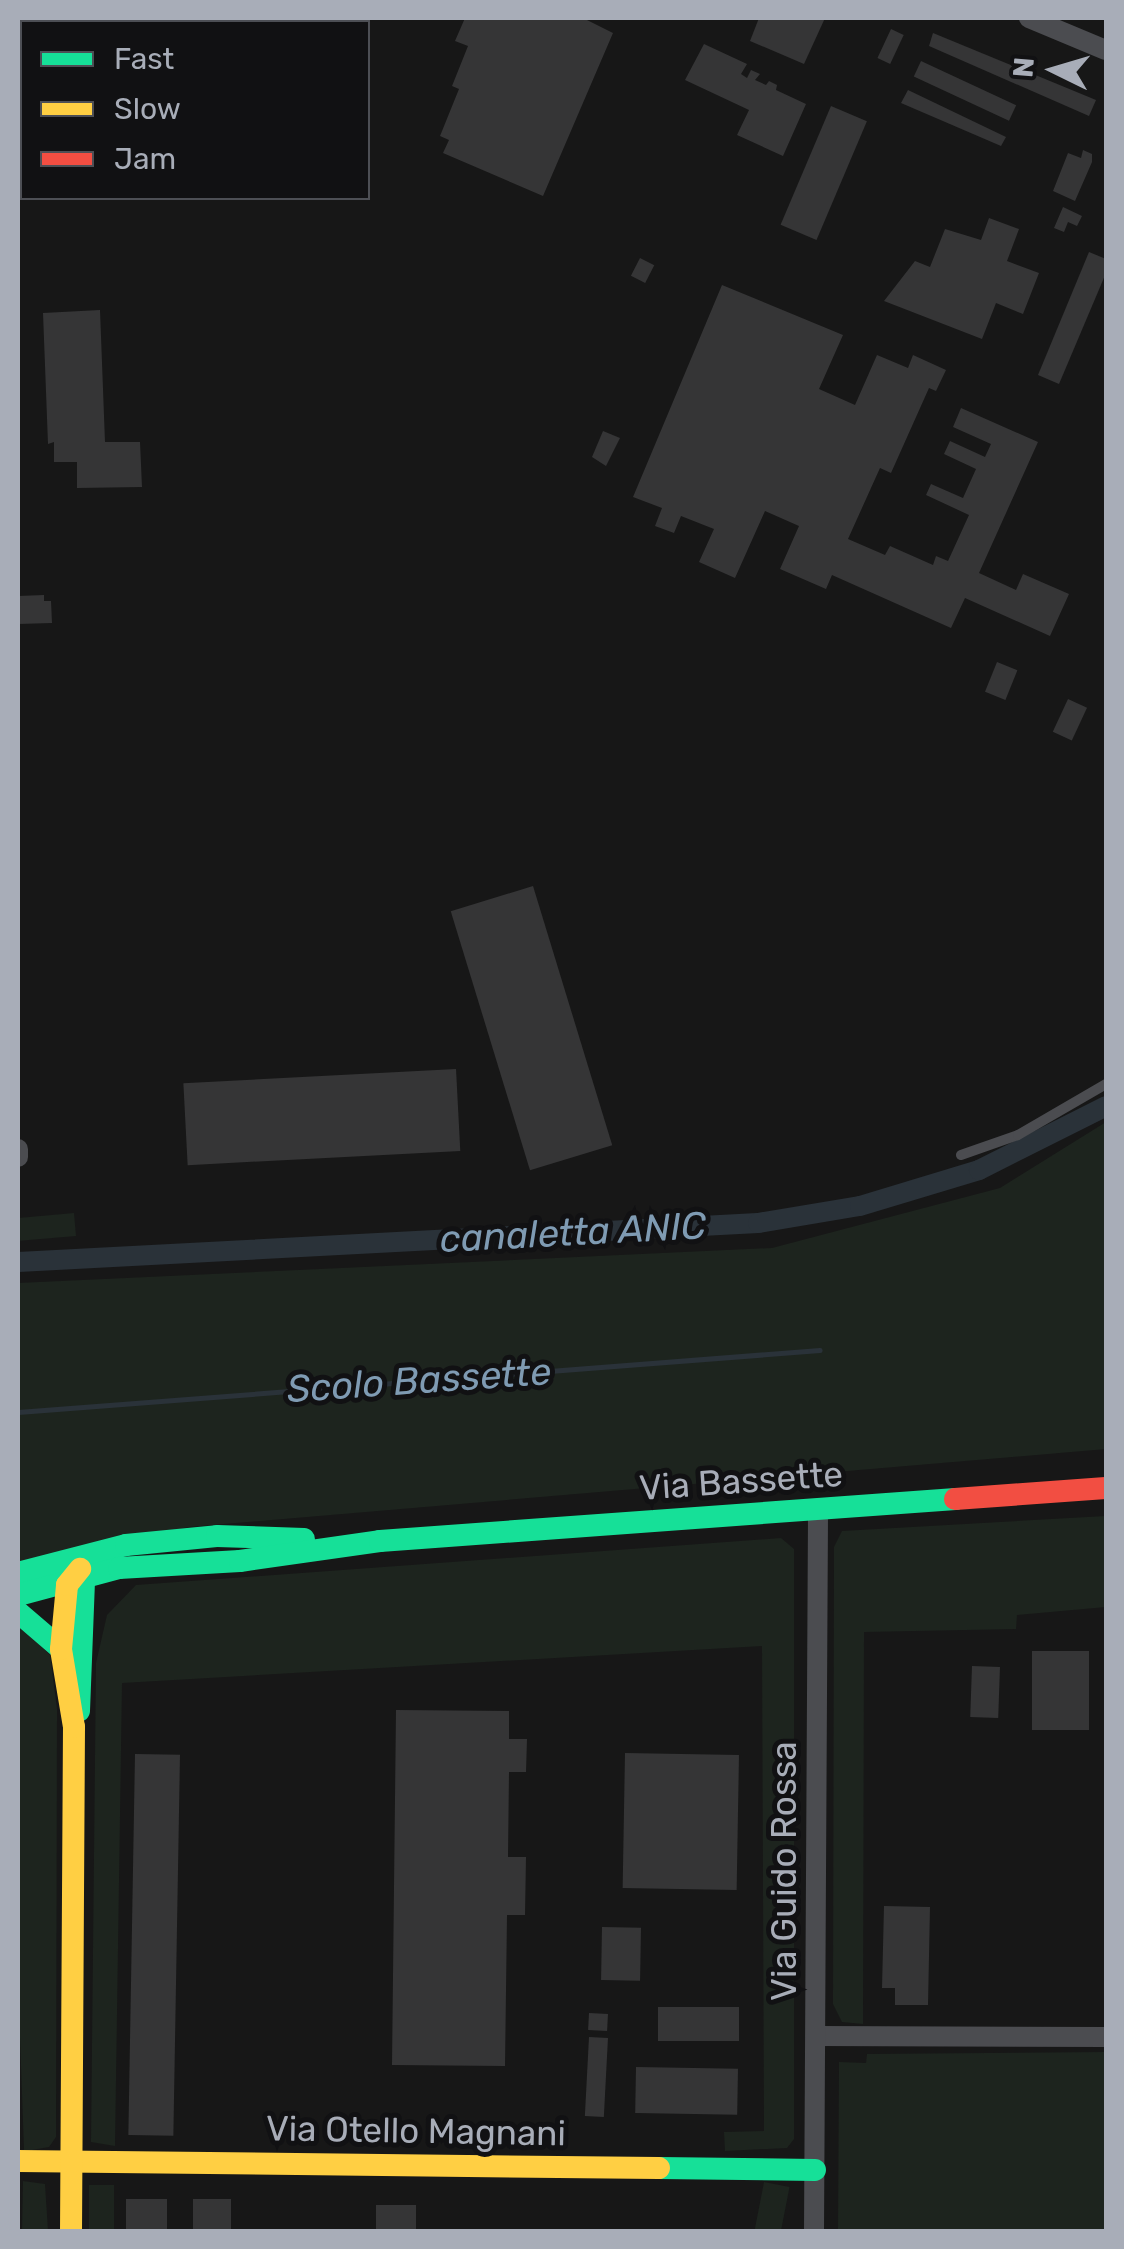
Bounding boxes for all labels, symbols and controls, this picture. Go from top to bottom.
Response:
legend [20,20,370,200]
north arrow [1004,20,1104,120]
text: Fast [114,41,174,77]
text: N [1006,56,1041,79]
text: Slow [114,91,181,127]
text: Jam [114,141,176,177]
water label: canaletta ANIC [438,1203,708,1263]
water label: Scolo Bassette [285,1349,553,1413]
street label: Via Bassette [638,1453,844,1509]
street label: Via Guido Rossa [763,1741,805,2001]
street label: Via Otello Magnani [266,2107,566,2155]

